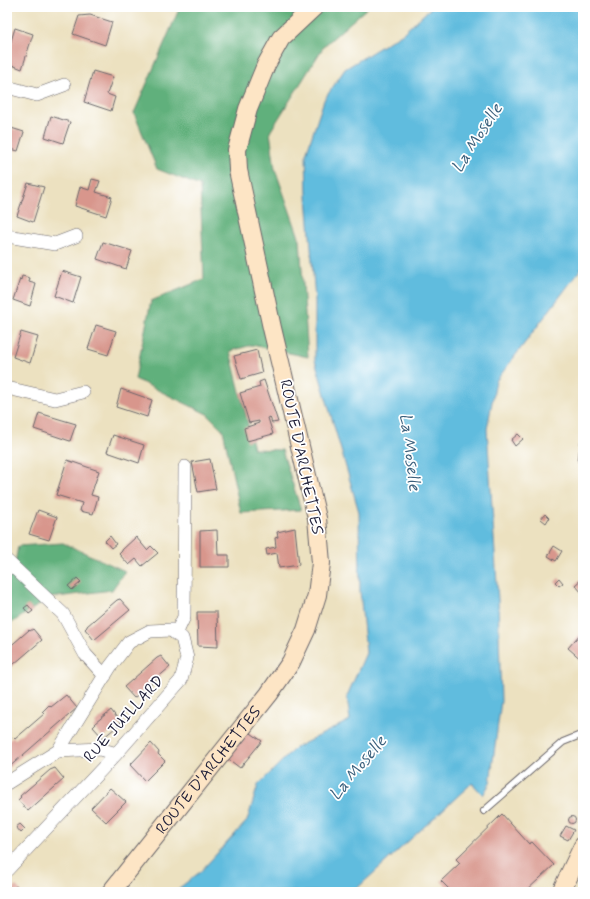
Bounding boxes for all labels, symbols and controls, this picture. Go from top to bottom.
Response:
water label: La Moselle [447,99,508,177]
street label: ROUTE D'ARCHETTES [274,378,328,536]
water label: La Moselle [394,412,426,493]
street label: RUE JUILLARD [79,671,169,767]
street label: ROUTE D'ARCHETTES [151,702,266,838]
water label: La Moselle [325,731,392,805]

